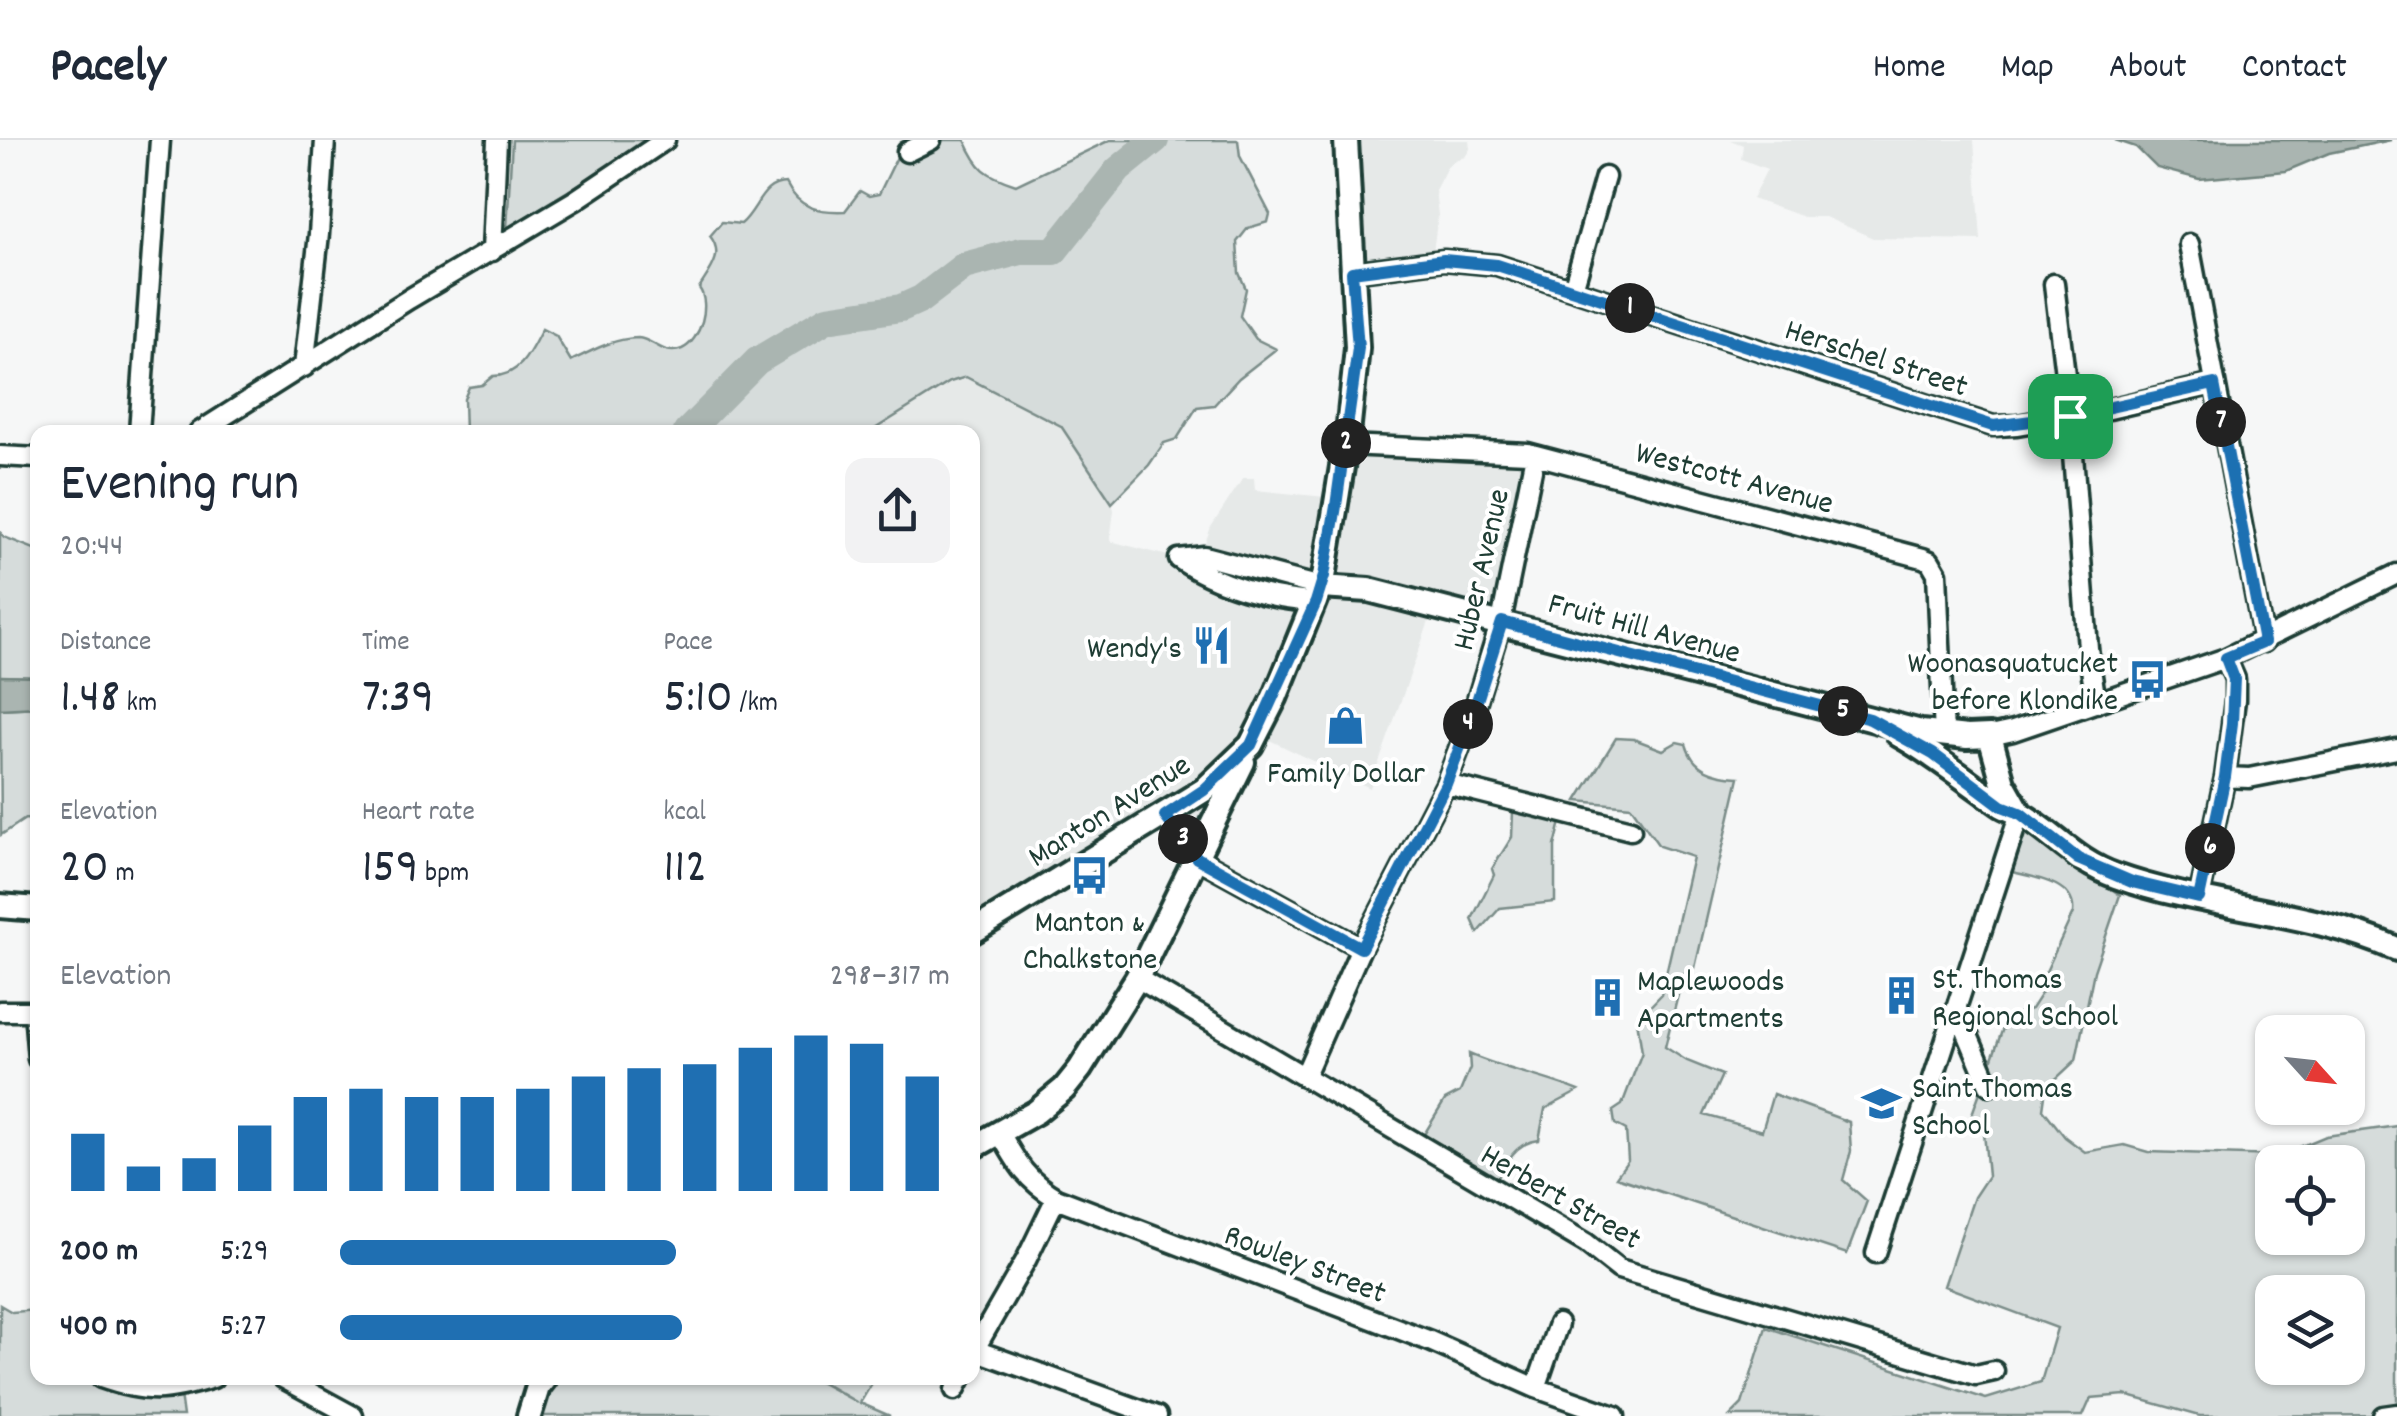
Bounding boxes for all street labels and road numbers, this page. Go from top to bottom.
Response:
street label: Herschel Street [1778,310,1973,412]
street label: Westcott Avenue [1630,432,1838,529]
street label: Huber Avenue [1443,485,1525,656]
street label: Fruit Hill Avenue [1542,583,1745,679]
street label: Manton Avenue [1020,745,1201,882]
street label: Herbert Street [1470,1135,1649,1264]
street label: Rowley Street [1217,1215,1392,1319]

